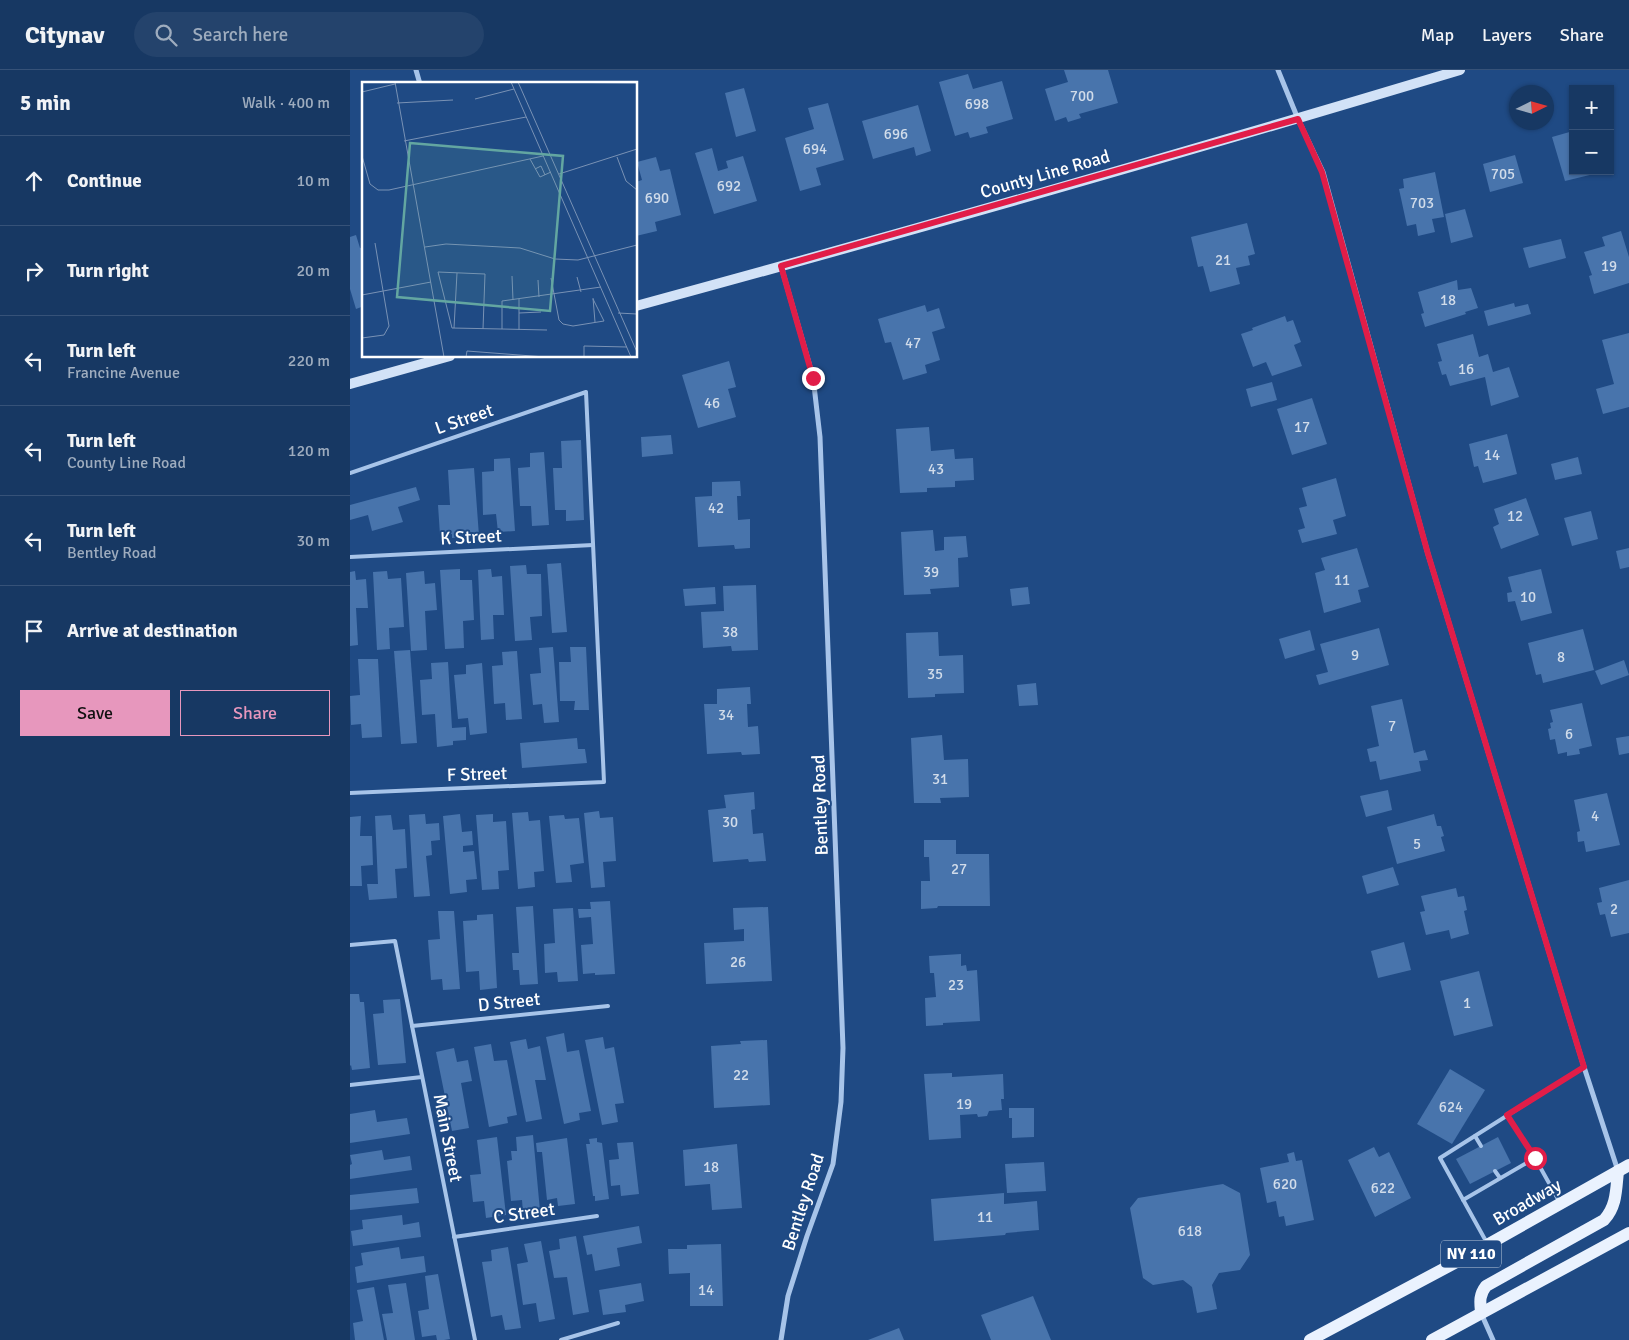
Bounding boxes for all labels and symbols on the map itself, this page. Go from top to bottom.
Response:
inset map [362,82,638,358]
north arrow [1509,85,1554,130]
house number: 700 [1070,87,1094,105]
house number: 698 [965,95,989,113]
house number: 696 [884,125,908,143]
house number: 694 [803,140,827,158]
street label: County Line Road [978,145,1112,203]
house number: 705 [1491,165,1515,183]
house number: 692 [717,177,741,195]
house number: 690 [645,189,669,207]
house number: 703 [1410,194,1434,212]
house number: 21 [1215,251,1231,269]
house number: 19 [1601,257,1617,275]
house number: 18 [1440,291,1456,309]
house number: 47 [905,334,921,352]
house number: 16 [1458,360,1474,378]
route end [802,367,825,390]
house number: 46 [704,394,720,412]
street label: L Street [432,399,496,439]
house number: 17 [1294,418,1310,436]
house number: 14 [1484,446,1500,464]
house number: 43 [928,460,944,478]
house number: 42 [708,499,724,517]
house number: 12 [1507,507,1523,525]
street label: K Street [440,524,502,550]
house number: 39 [923,563,939,581]
house number: 11 [1334,571,1350,589]
house number: 10 [1520,588,1536,606]
house number: 38 [722,623,738,641]
house number: 9 [1351,646,1359,664]
house number: 8 [1557,648,1565,666]
house number: 35 [927,665,943,683]
house number: 34 [718,706,734,724]
house number: 7 [1388,717,1396,735]
house number: 6 [1565,725,1573,743]
street label: Bentley Road [807,754,833,856]
street label: F Street [447,762,507,786]
house number: 31 [932,770,948,788]
house number: 4 [1591,807,1599,825]
house number: 30 [722,813,738,831]
house number: 5 [1413,835,1421,853]
house number: 27 [951,860,967,878]
house number: 2 [1610,900,1618,918]
house number: 26 [730,953,746,971]
house number: 23 [948,976,964,994]
street label: D Street [477,988,541,1016]
house number: 1 [1463,994,1471,1012]
house number: 22 [733,1066,749,1084]
street label: Main Street [429,1092,467,1184]
house number: 19 [956,1095,972,1113]
house number: 624 [1439,1098,1463,1116]
route start [1524,1147,1547,1170]
street label: Bentley Road [777,1151,829,1253]
house number: 18 [703,1158,719,1176]
street label: Broadway [1489,1173,1565,1230]
house number: 620 [1273,1175,1297,1193]
house number: 622 [1371,1179,1395,1197]
street label: C Street [492,1198,556,1228]
house number: 11 [977,1208,993,1226]
house number: 618 [1178,1222,1202,1240]
road number: NY 110 [1441,1240,1501,1268]
house number: 14 [698,1281,714,1299]

